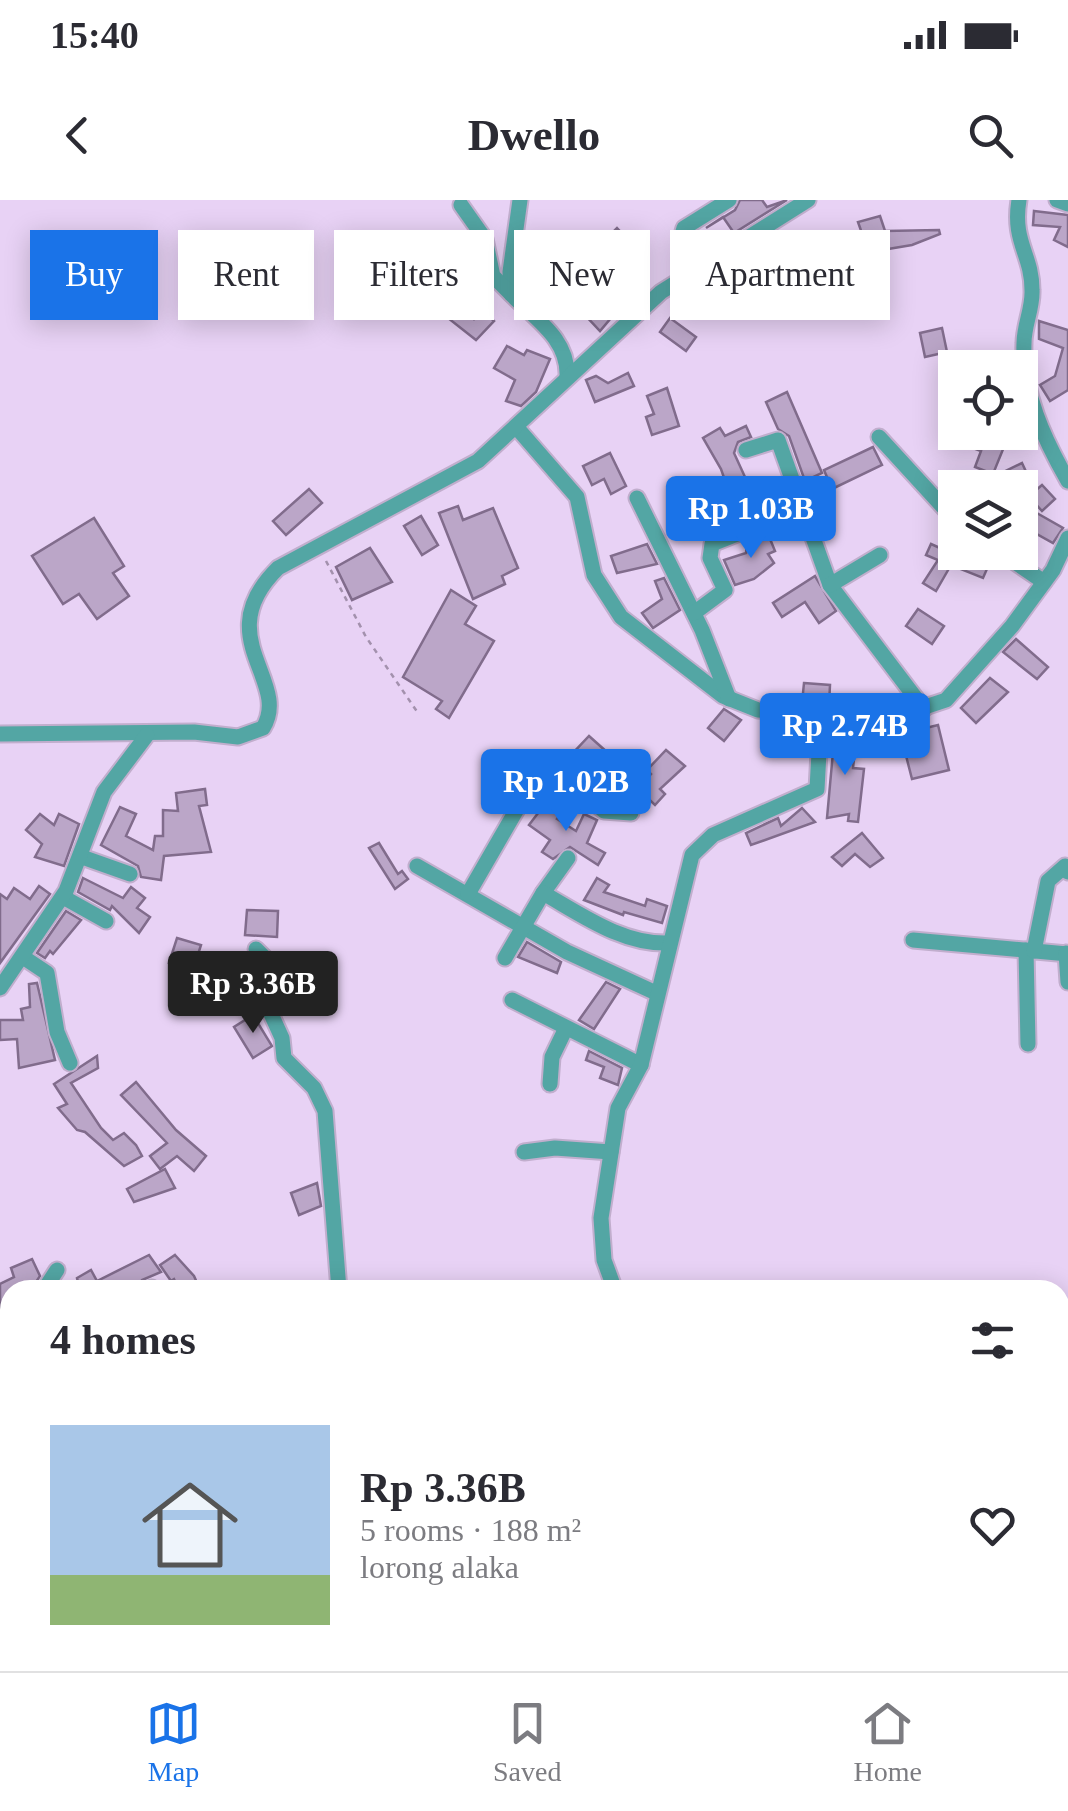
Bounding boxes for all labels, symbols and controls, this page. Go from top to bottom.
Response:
text: 15:40 [50,14,139,56]
icon: back [50,108,105,163]
icon: search [963,108,1018,163]
text: Dwello [468,110,600,160]
chip: Buy [30,230,158,320]
chip: Rent [178,230,314,320]
chip: Filters [334,230,494,320]
chip: New [514,230,650,320]
chip: Apartment [670,230,890,320]
map controls [938,350,1038,570]
button: locate [938,350,1038,450]
button: layers [938,470,1038,570]
pin: Rp 1.03B [648,476,854,561]
text: Rp 1.03B [688,490,814,526]
pin: Rp 2.74B [742,693,948,778]
text: Rp 2.74B [782,707,908,743]
pin: Rp 1.02B [463,749,669,834]
text: Rp 1.02B [503,763,629,799]
pin: Rp 3.36B [150,951,356,1036]
text: Rp 3.36B [190,965,316,1001]
icon: filters [965,1313,1020,1368]
text: 4 homes [50,1317,196,1363]
icon: home [130,1465,250,1585]
text: Rp 3.36B [360,1465,526,1511]
icon: heart [965,1498,1020,1553]
text: 5 rooms · 188 m² [360,1512,581,1548]
text: lorong alaka [360,1549,519,1585]
tab: Map [146,1696,201,1788]
tab: Saved [493,1696,561,1788]
tab: Home [854,1696,922,1788]

